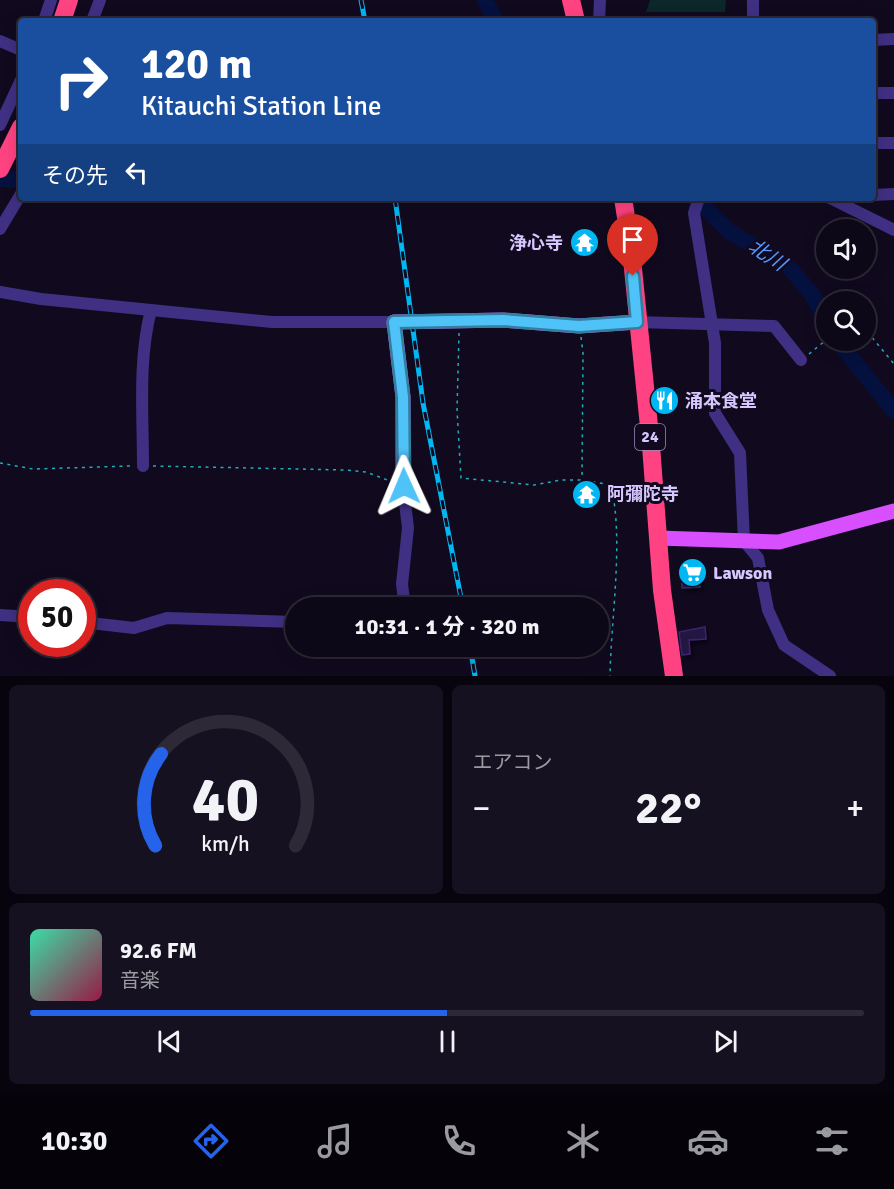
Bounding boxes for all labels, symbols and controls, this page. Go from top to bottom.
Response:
text: 120 m [141,39,252,90]
icon: right [42,42,120,120]
text: Kitauchi Station Line [141,90,382,123]
icon: left [120,156,153,189]
text: その先 [42,162,108,189]
pin [607,214,658,276]
map controls [816,219,876,351]
button: sound [816,219,876,279]
icon: arrive [616,223,649,256]
temple icon: 浄心寺 [568,227,600,259]
place label: 浄心寺 [509,232,563,254]
water label: 北川 [743,234,792,277]
button: search [816,291,876,351]
restaurant icon: 涌本食堂 [648,385,680,417]
place label: 涌本食堂 [685,390,757,412]
road number: 24 [635,424,665,450]
position arrow [372,454,436,518]
temple icon: 阿彌陀寺 [570,478,602,510]
place label: 阿彌陀寺 [607,483,679,505]
supermarket icon: Lawson [676,557,708,589]
place label: Lawson [713,562,772,584]
speed limit sign: 50 [18,579,96,657]
text: 10:31 · 1 分 · 320 m [355,613,539,640]
text: エアコン [473,750,553,775]
text: 40 [192,761,259,838]
text: 22° [635,781,702,836]
text: − [473,788,490,829]
text: + [846,788,864,829]
text: km/h [201,832,250,858]
text: 92.6 FM [120,937,197,964]
text: 音楽 [120,968,160,993]
icon: previous [153,1025,186,1058]
icon: pause [431,1025,464,1058]
icon: next [709,1025,742,1058]
icon: directions [190,1120,232,1162]
icon: music [314,1120,356,1162]
icon: phone [438,1120,480,1162]
icon: climate [562,1120,604,1162]
icon: car [687,1120,729,1162]
icon: filters [811,1120,853,1162]
text: 10:30 [41,1125,107,1158]

